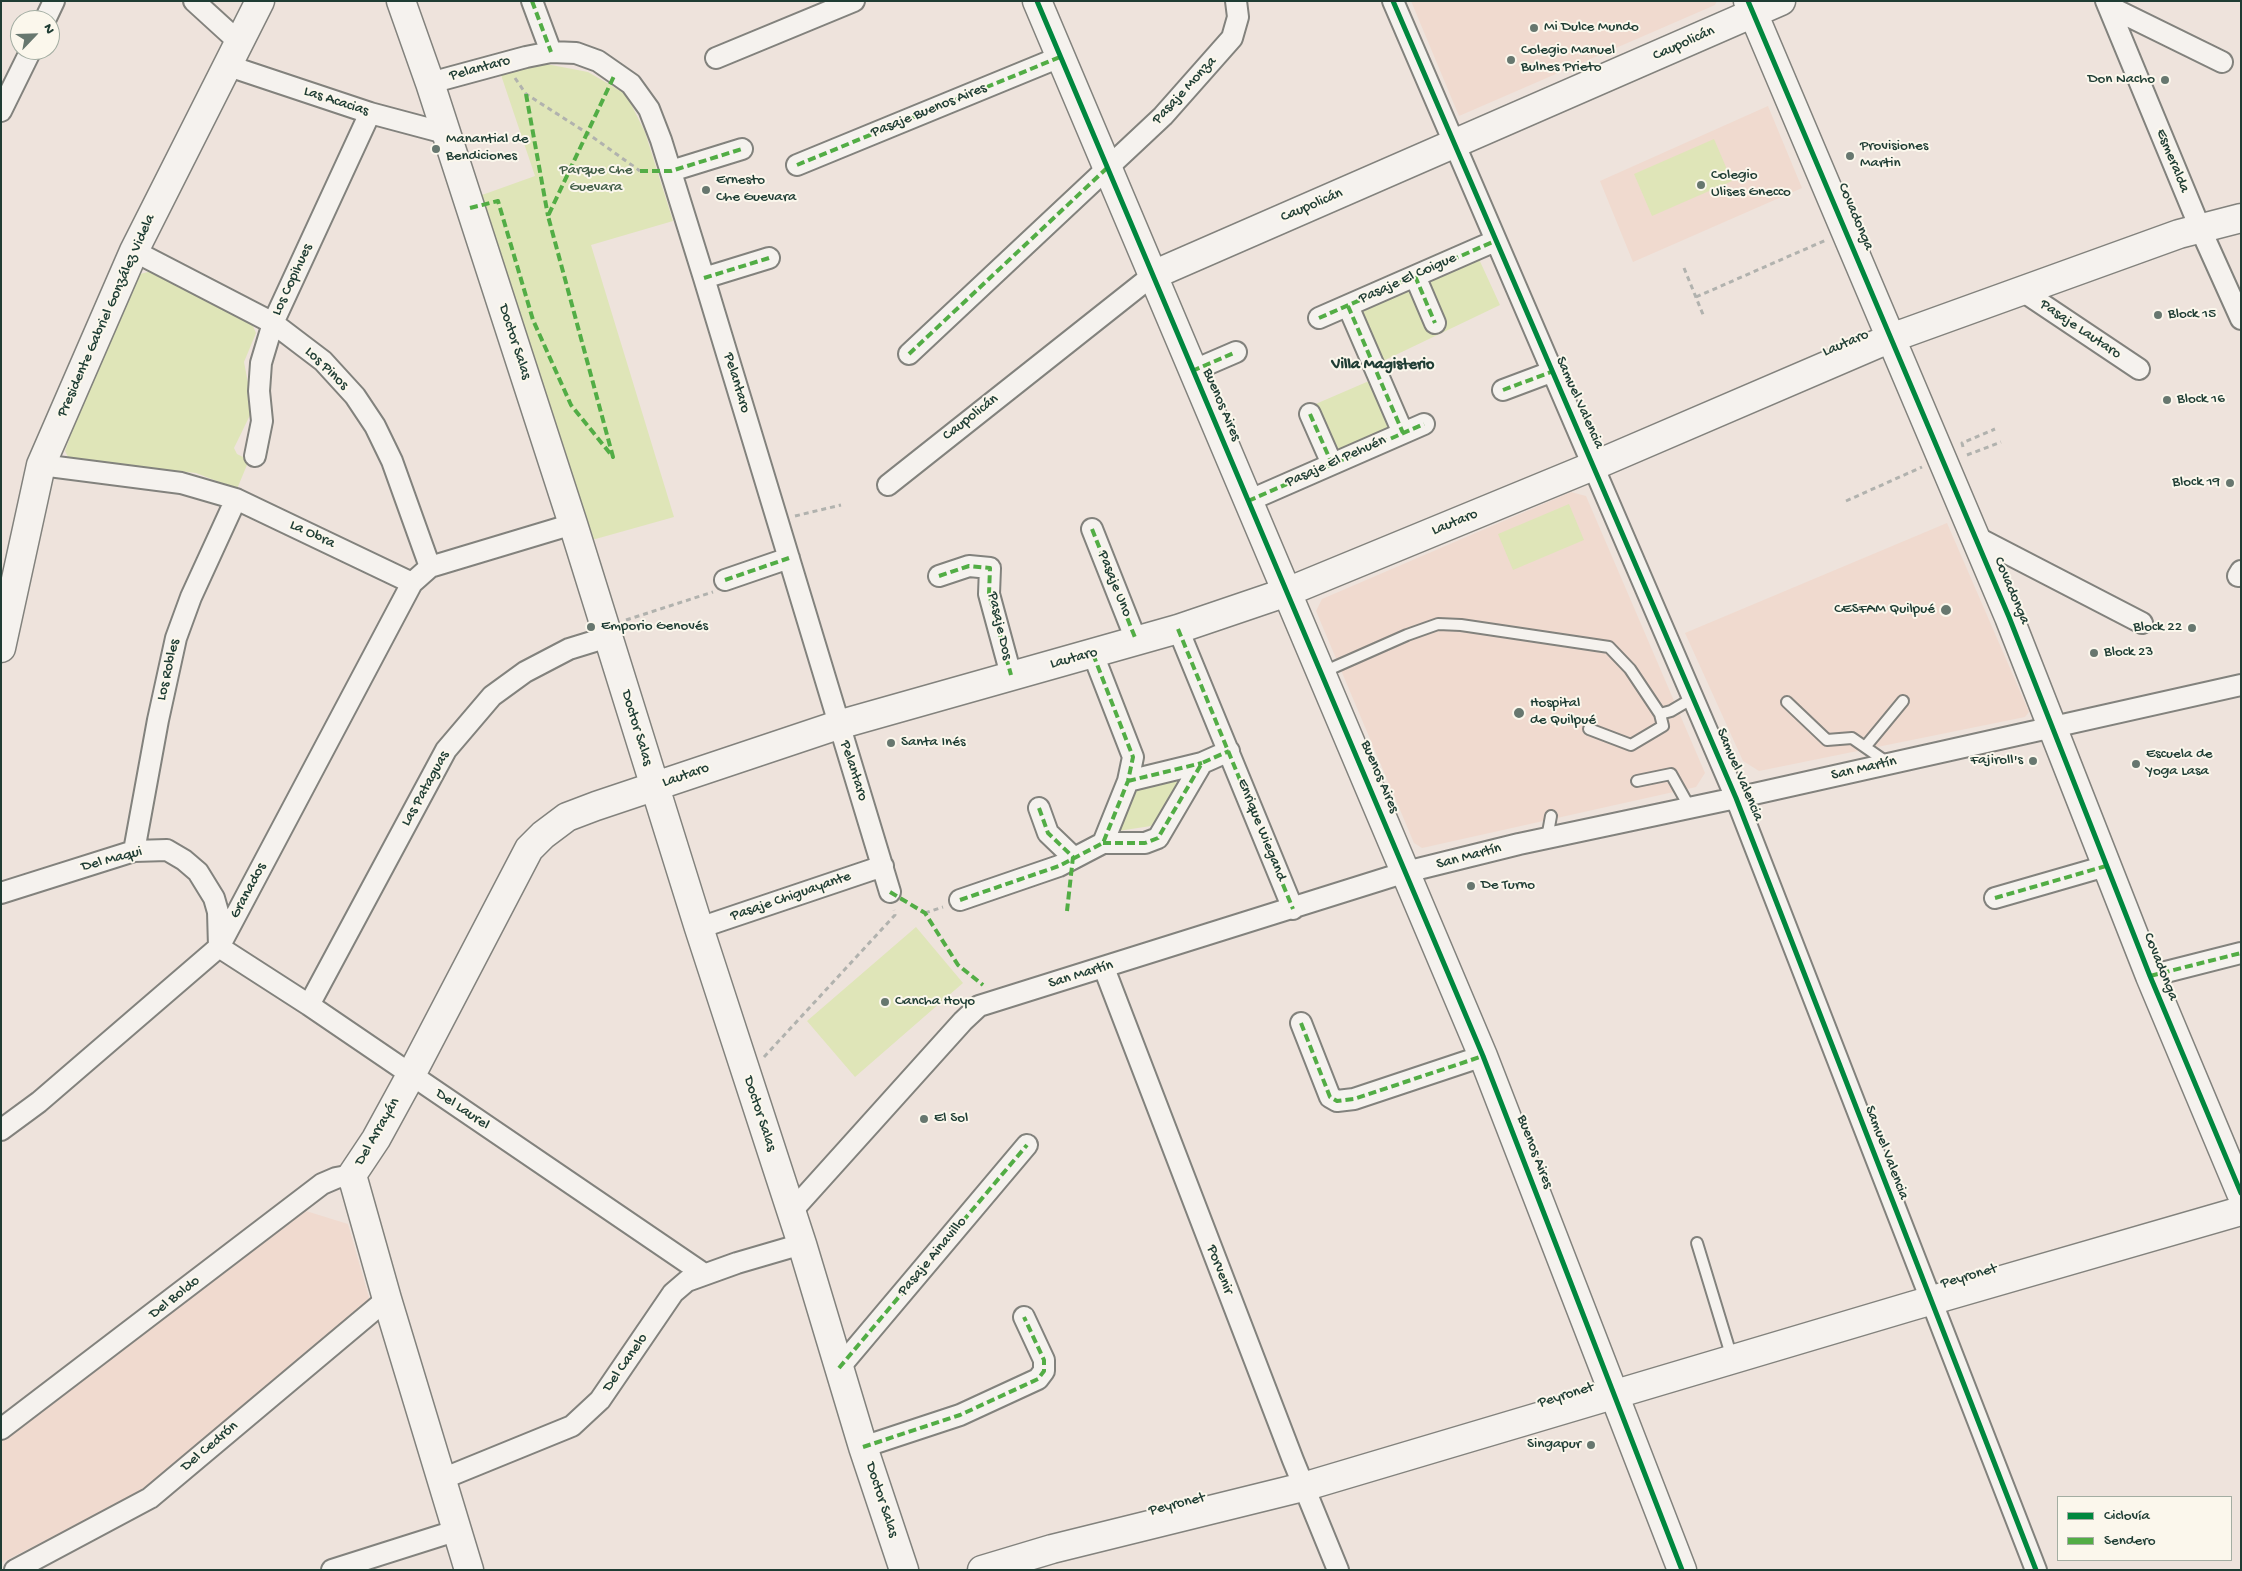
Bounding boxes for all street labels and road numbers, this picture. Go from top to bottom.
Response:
street label: Caupolicán [1650,22,1718,66]
street label: Pelantaro [448,52,512,86]
street label: Pasaje Monza [1149,53,1221,129]
street label: Pasaje Buenos Aires [869,80,989,142]
street label: Las Acacias [301,83,371,121]
street label: Esmeralda [2151,126,2193,196]
street label: Covadonga [1833,181,1877,253]
street label: Caupolicán [1278,185,1346,227]
street label: Presidente Gabriel González Videla [54,212,160,420]
street label: Los Copihues [269,241,317,319]
street label: Pasaje El Coigue [1356,249,1460,309]
street label: Pasaje Lautaro [2036,296,2124,364]
street label: Doctor Salas [493,302,535,382]
street label: Lautaro [1820,326,1872,362]
street label: Los Pinos [300,344,352,394]
street label: Pelantaro [718,351,754,415]
street label: Samuel Valencia [1551,354,1607,452]
street label: Buenos Aires [1198,366,1244,444]
street label: Caupolicán [940,391,1002,445]
street label: Pasaje El Pehuén [1283,432,1389,492]
street label: Lautaro [1429,506,1481,540]
street label: La Obra [286,517,338,553]
street label: Pasaje Uno [1093,548,1135,620]
street label: Covadonga [1989,555,2033,627]
street label: Pasaje Dos [982,590,1016,662]
street label: Los Robles [153,638,185,702]
street label: Lautaro [1048,644,1100,674]
street label: Doctor Salas [616,688,656,768]
street label: Samuel Valencia [1711,726,1767,824]
street label: Buenos Aires [1356,738,1402,816]
street label: Pelantaro [835,739,871,803]
street label: Las Pataguas [398,748,454,830]
street label: San Martín [1830,753,1898,785]
street label: Lautaro [660,760,712,792]
street label: Enrique Wiegand [1232,776,1290,884]
street label: San Martín [1435,840,1503,874]
street label: Del Maqui [80,843,144,877]
street label: Granados [227,860,271,922]
street label: Pasaje Chiguayante [728,868,854,926]
street label: Covadonga [2138,931,2182,1003]
street label: San Martín [1047,957,1115,993]
street label: Doctor Salas [738,1074,780,1154]
street label: Del Laurel [431,1085,493,1135]
street label: Del Arrayán [351,1095,405,1169]
street label: Samuel Valencia [1860,1104,1912,1202]
street label: Buenos Aires [1512,1113,1556,1191]
street label: Pasaje Ainavillo [895,1214,971,1300]
street label: Porvenir [1201,1243,1237,1297]
street label: Peyronet [1939,1260,1999,1294]
street label: Del Boldo [146,1273,204,1323]
street label: Del Canelo [599,1330,653,1396]
street label: Peyronet [1536,1379,1596,1413]
street label: Del Cedrón [178,1418,242,1476]
street label: Doctor Salas [860,1460,902,1540]
street label: Peyronet [1147,1489,1207,1521]

